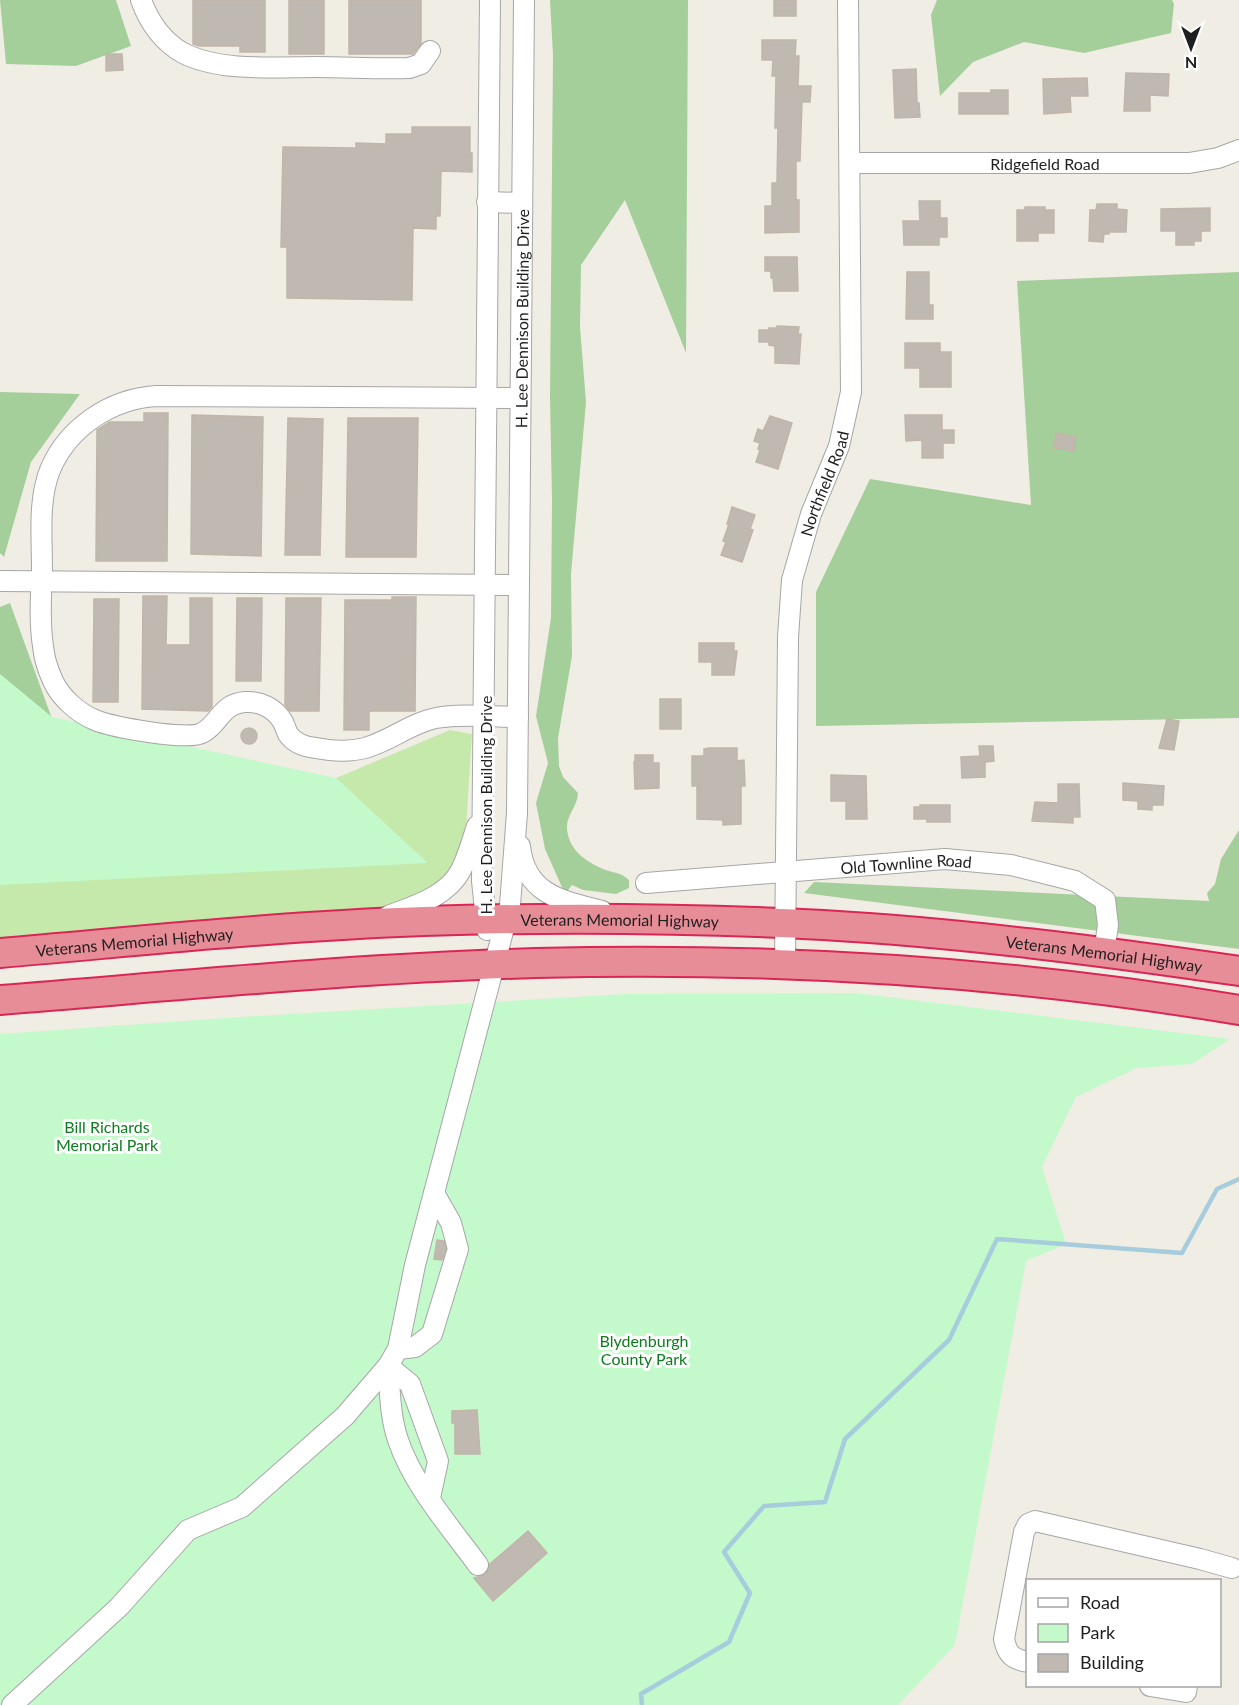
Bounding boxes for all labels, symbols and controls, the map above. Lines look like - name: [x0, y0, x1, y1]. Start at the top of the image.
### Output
- north arrow: [1161, 18, 1221, 78]
- text: N: [1185, 54, 1197, 73]
- street label: Ridgefield Road: [990, 154, 1100, 173]
- street label: H. Lee Dennison Building Drive: [511, 209, 532, 428]
- street label: Northfield Road: [796, 429, 852, 538]
- street label: H. Lee Dennison Building Drive: [476, 696, 495, 914]
- street label: Old Townline Road: [840, 849, 973, 877]
- street label: Veterans Memorial Highway: [520, 909, 720, 930]
- street label: Veterans Memorial Highway: [35, 923, 235, 959]
- street label: Veterans Memorial Highway: [1005, 931, 1205, 975]
- park label: Bill Richards Memorial Park: [56, 1117, 159, 1154]
- park label: Blydenburgh County Park: [599, 1331, 689, 1368]
- legend: [1026, 1579, 1221, 1687]
- text: Road: [1080, 1591, 1120, 1613]
- text: Park: [1080, 1621, 1116, 1643]
- text: Building: [1080, 1651, 1144, 1673]

